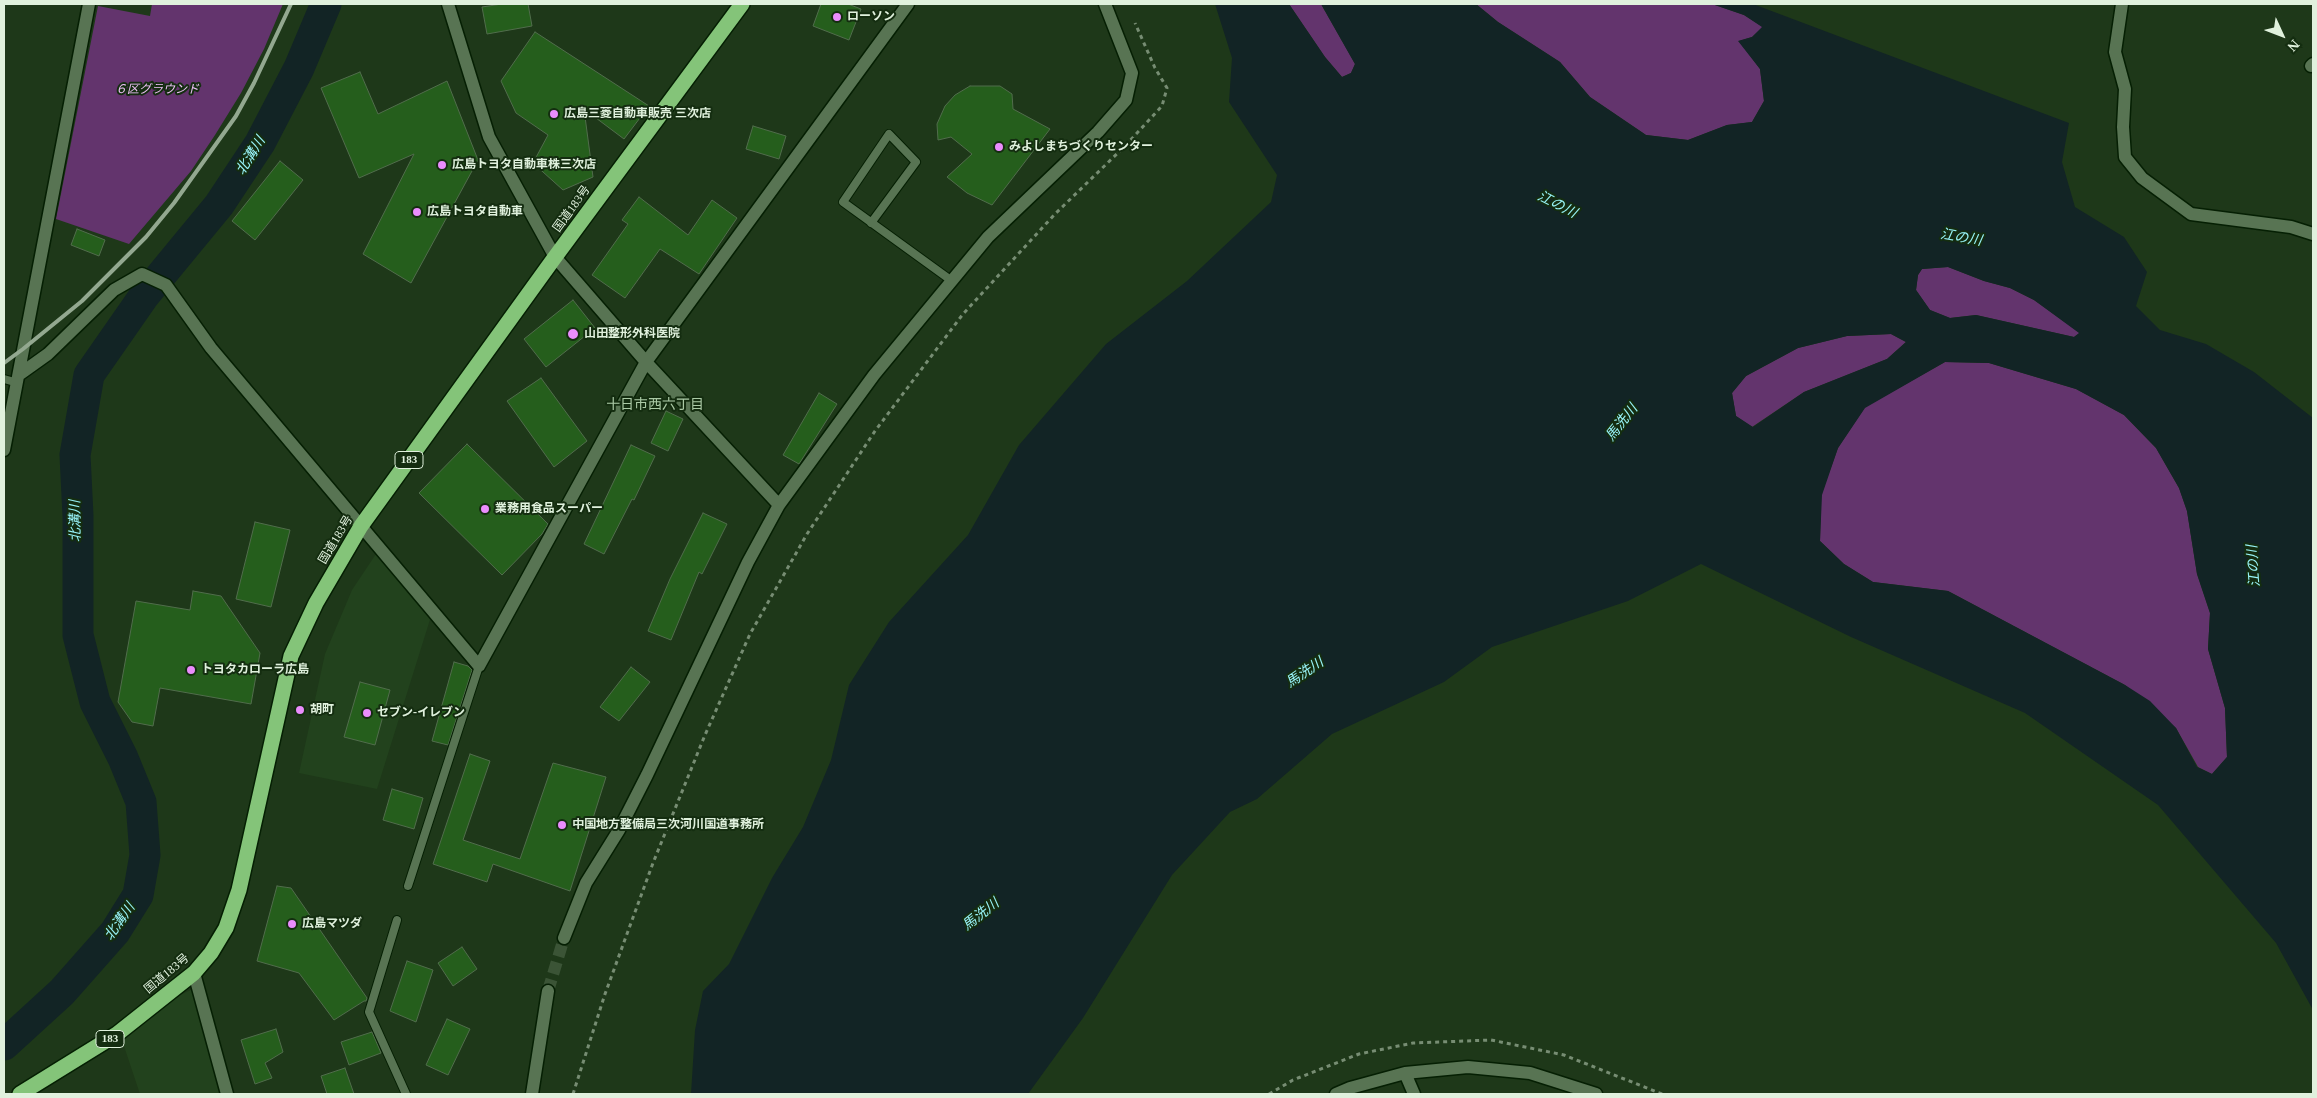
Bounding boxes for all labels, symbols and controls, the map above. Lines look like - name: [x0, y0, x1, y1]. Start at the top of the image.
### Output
- place label: ローソン: [847, 10, 895, 24]
- north arrow: [2257, 10, 2307, 60]
- marker: ローソン: [831, 11, 843, 23]
- text: N: [2284, 37, 2302, 54]
- park label: ６区グラウンド: [115, 83, 199, 97]
- place label: 広島三菱自動車販売 三次店: [564, 107, 711, 121]
- marker: 広島三菱自動車販売 三次店: [548, 108, 560, 120]
- water label: 北溝川: [233, 134, 269, 178]
- place label: みよしまちづくりセンター: [1009, 140, 1153, 154]
- marker: みよしまちづくりセンター: [993, 141, 1005, 153]
- place label: 広島トヨタ自動車株三次店: [452, 158, 596, 172]
- marker: 広島トヨタ自動車株三次店: [436, 159, 448, 171]
- street label: 国道183号: [550, 183, 594, 235]
- water label: 江の川: [1534, 188, 1580, 222]
- place label: 広島トヨタ自動車: [427, 205, 523, 219]
- marker: 広島トヨタ自動車: [411, 206, 423, 218]
- water label: 江の川: [1939, 226, 1983, 250]
- marker: 山田整形外科医院: [566, 327, 580, 341]
- place label: 山田整形外科医院: [584, 327, 680, 341]
- district label: 十日市西六丁目: [606, 397, 704, 413]
- water label: 馬洗川: [1602, 401, 1642, 445]
- road number: 183: [395, 452, 423, 468]
- water label: 北溝川: [67, 500, 85, 542]
- place label: 業務用食品スーパー: [495, 502, 603, 516]
- marker: 業務用食品スーパー: [479, 503, 491, 515]
- street label: 国道183号: [316, 513, 356, 567]
- water label: 江の川: [2244, 544, 2264, 588]
- water label: 馬洗川: [1283, 654, 1327, 692]
- place label: トヨタカローラ広島: [201, 663, 309, 677]
- marker: トヨタカローラ広島: [185, 664, 197, 676]
- place label: 胡町: [310, 703, 334, 717]
- marker: 胡町: [294, 704, 306, 716]
- place label: セブン-イレブン: [377, 706, 465, 720]
- marker: セブン-イレブン: [361, 707, 373, 719]
- place label: 中国地方整備局三次河川国道事務所: [572, 818, 764, 832]
- marker: 中国地方整備局三次河川国道事務所: [556, 819, 568, 831]
- water label: 馬洗川: [959, 895, 1003, 935]
- water label: 北溝川: [101, 900, 139, 944]
- place label: 広島マツダ: [302, 917, 362, 931]
- marker: 広島マツダ: [286, 918, 298, 930]
- street label: 国道183号: [142, 951, 192, 997]
- road number: 183: [96, 1030, 124, 1048]

